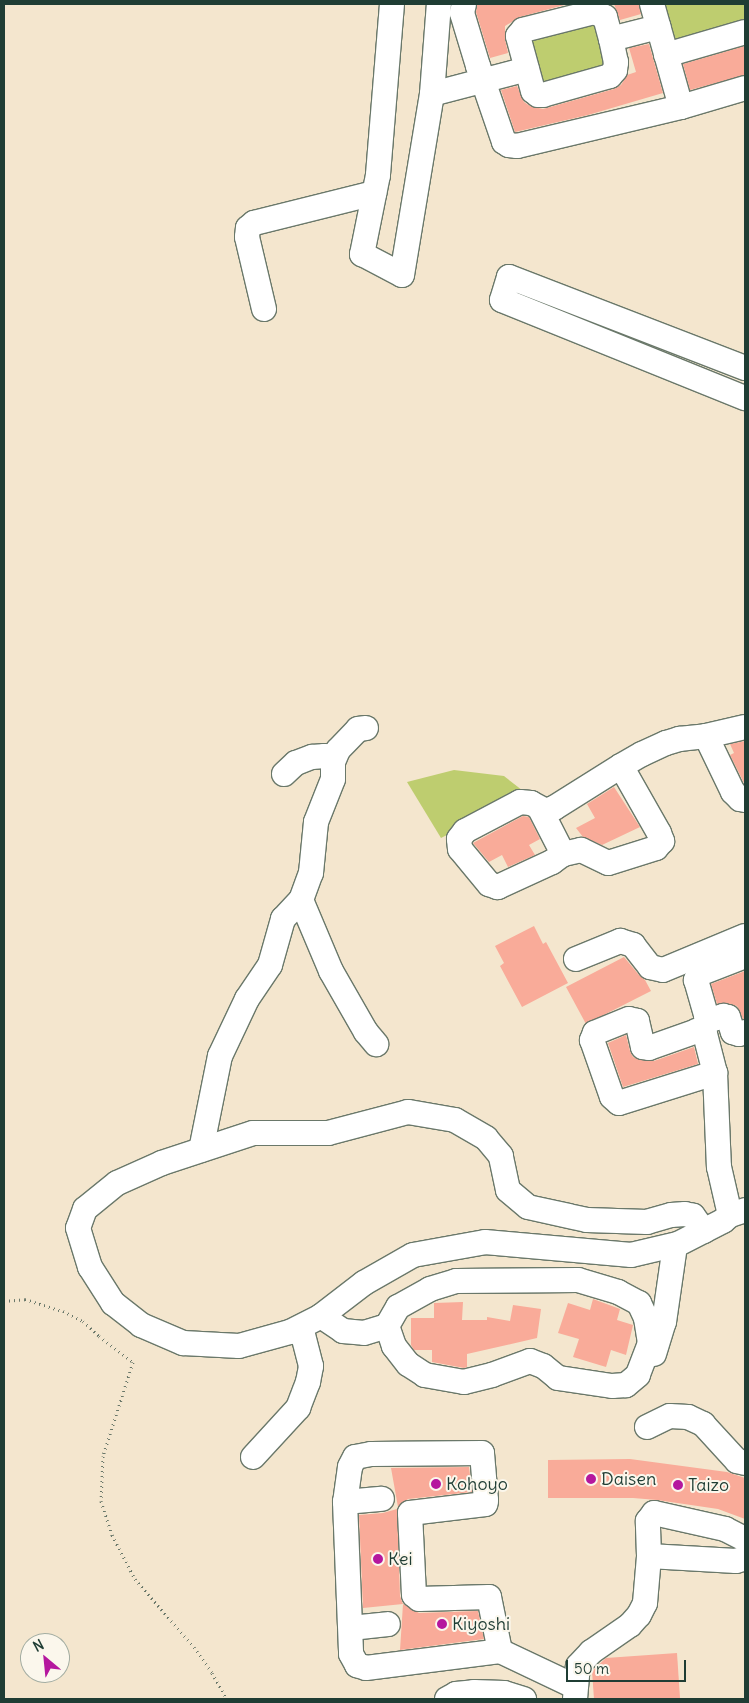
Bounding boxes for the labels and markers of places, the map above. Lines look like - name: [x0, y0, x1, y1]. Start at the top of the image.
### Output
- place label: Daisen: [601, 1468, 656, 1490]
- place label: Kohoyo: [446, 1473, 508, 1495]
- marker: Daisen: [585, 1473, 597, 1485]
- place label: Taizo: [688, 1474, 729, 1496]
- marker: Kohoyo: [430, 1478, 442, 1490]
- marker: Taizo: [672, 1479, 684, 1491]
- place label: Kei: [388, 1548, 412, 1570]
- marker: Kei: [372, 1553, 384, 1565]
- place label: Kiyoshi: [452, 1613, 510, 1635]
- marker: Kiyoshi: [436, 1618, 448, 1630]

